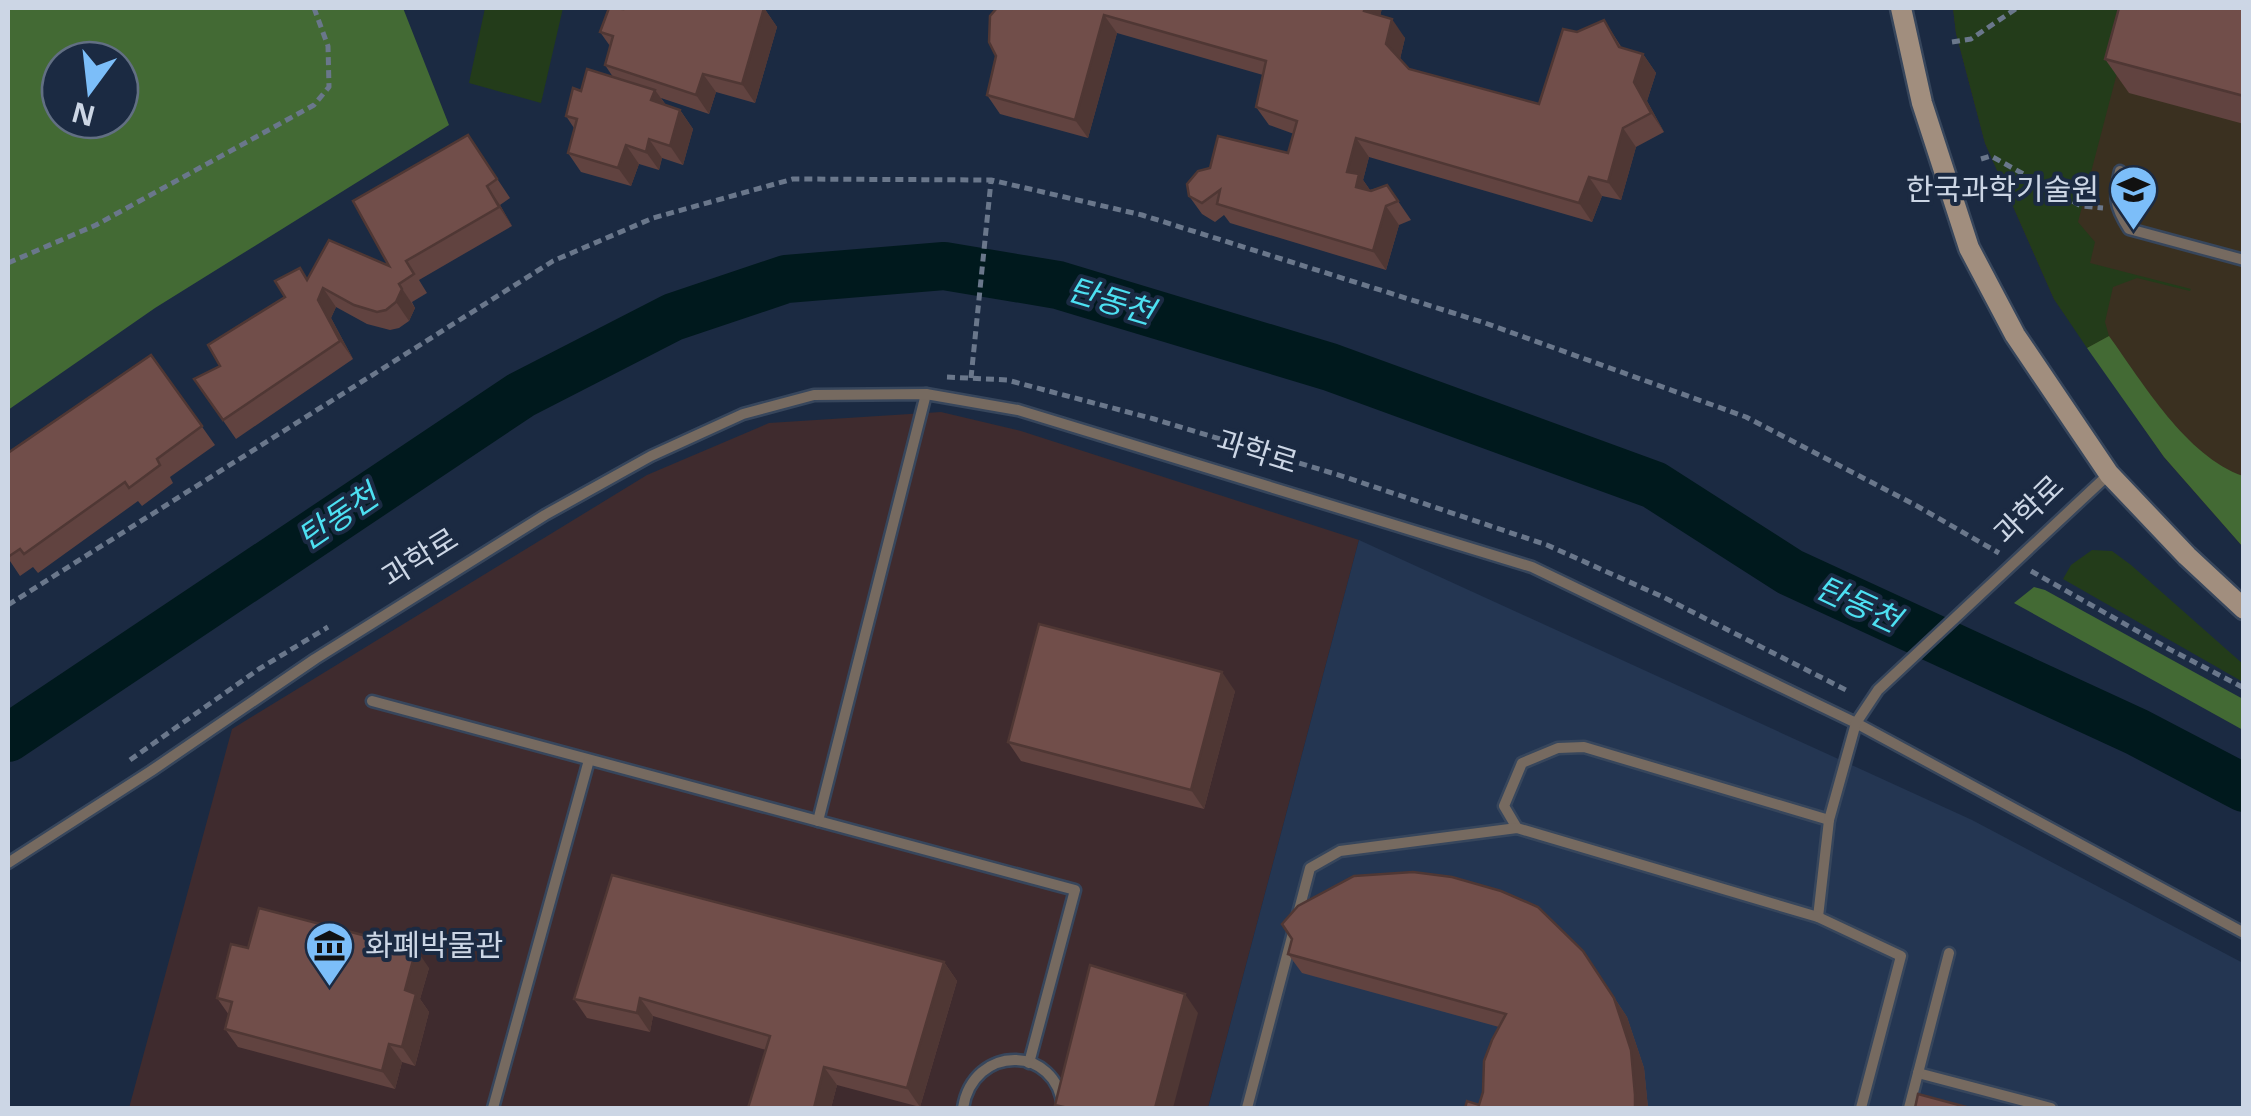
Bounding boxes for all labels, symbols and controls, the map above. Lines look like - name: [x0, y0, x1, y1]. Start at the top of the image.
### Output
- north arrow: [40, 40, 140, 140]
- text: N: [67, 94, 99, 136]
- school or university icon: 한국과학기술원: [2108, 164, 2160, 232]
- place label: 한국과학기술원: [1906, 168, 2099, 209]
- water label: 탄동천: [1063, 266, 1163, 334]
- street label: 과학로: [1212, 419, 1303, 482]
- street label: 과학로: [1984, 465, 2072, 552]
- water label: 탄동천: [289, 471, 389, 558]
- street label: 과학로: [373, 517, 465, 596]
- water label: 탄동천: [1810, 564, 1911, 642]
- museum icon: 화폐박물관: [304, 920, 356, 988]
- place label: 화폐박물관: [365, 924, 503, 965]

